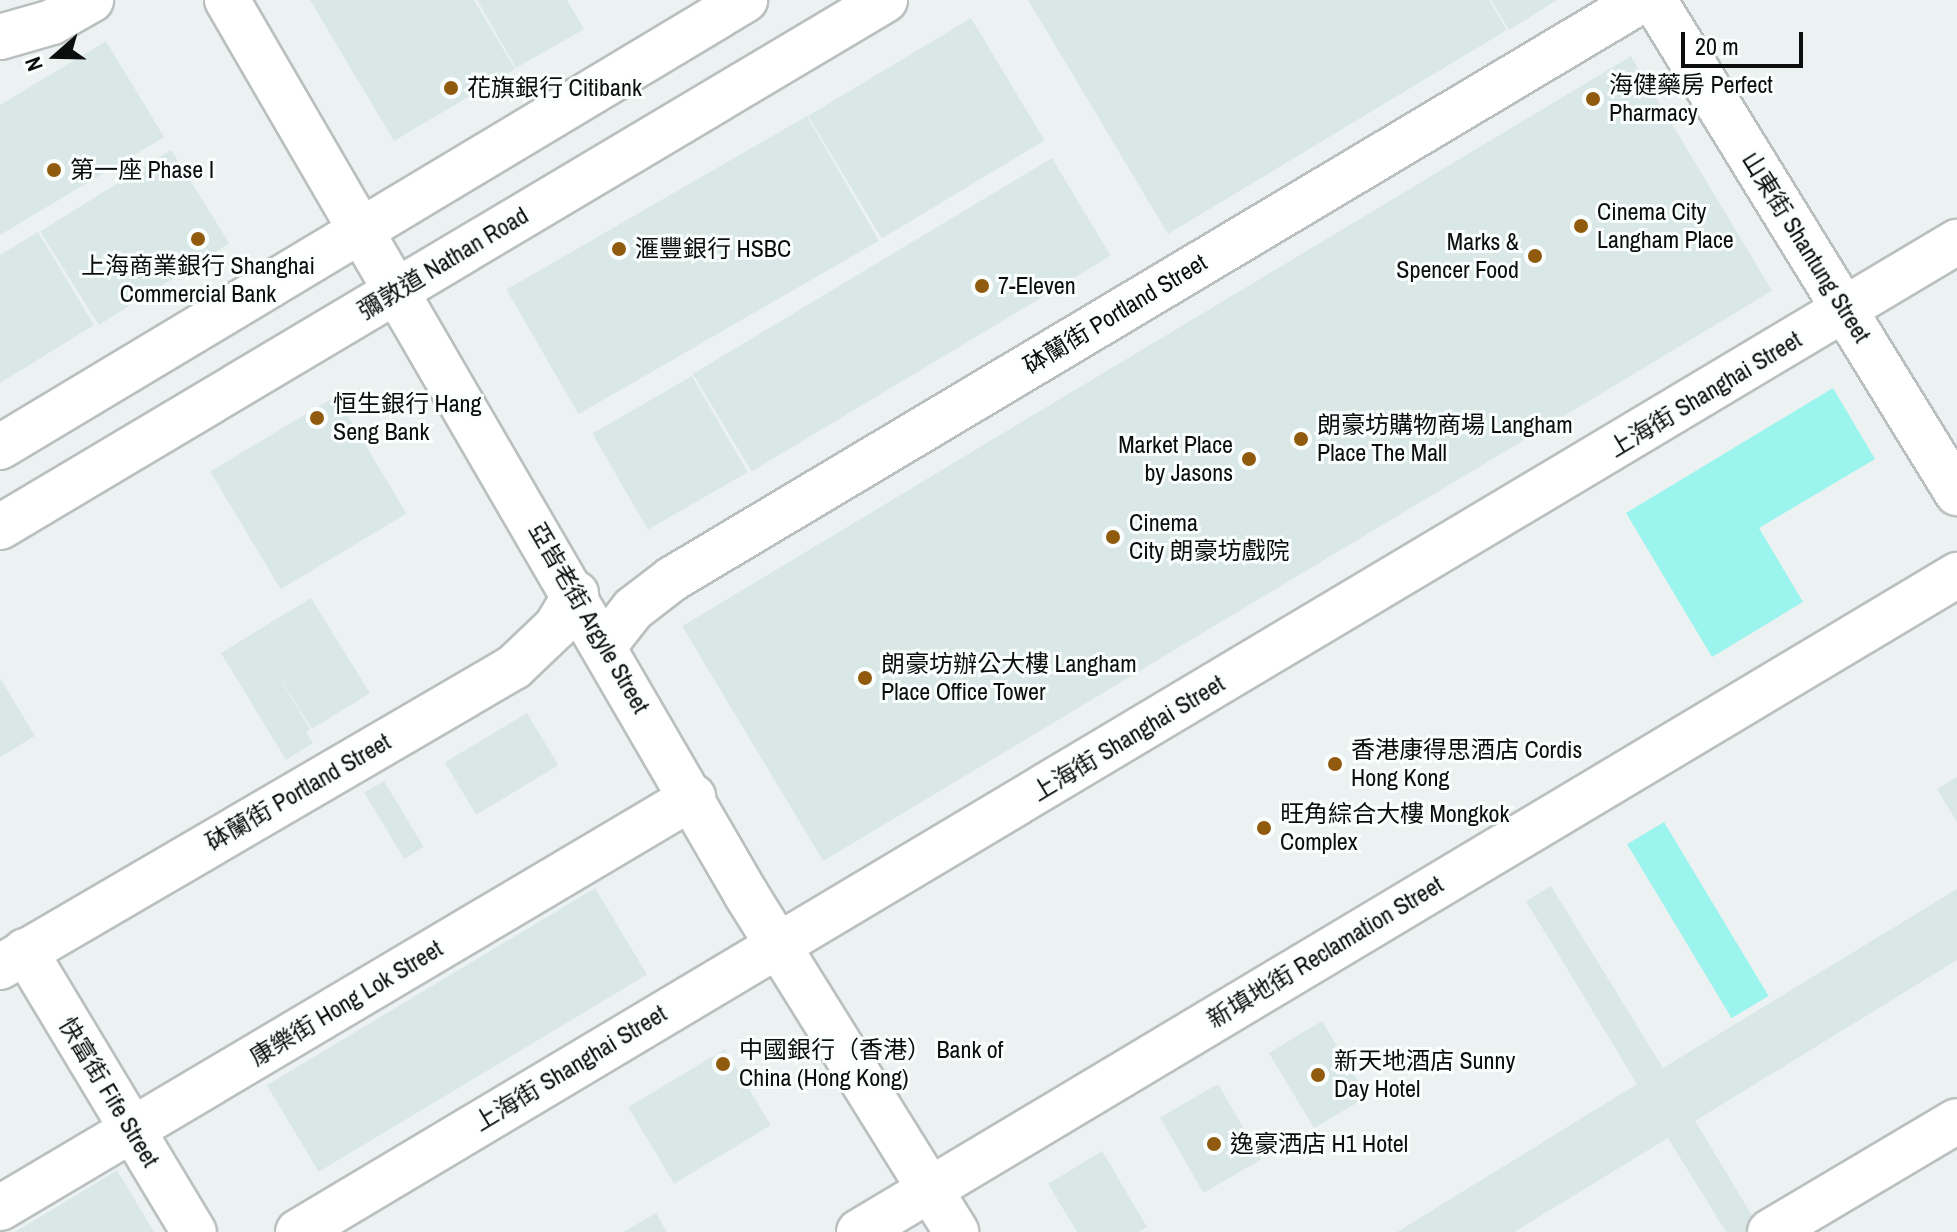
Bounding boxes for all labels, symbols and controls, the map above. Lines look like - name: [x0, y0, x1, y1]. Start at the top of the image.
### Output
- north arrow: [16, 16, 96, 96]
- scale bar: [1685, 16, 1807, 66]
- text: 20 m: [1695, 30, 1739, 62]
- text: N: [17, 53, 50, 75]
- place label: 海健藥房 Perfect Pharmacy: [1609, 71, 1773, 127]
- place label: 花旗銀行 Citibank: [467, 74, 642, 102]
- marker: 花旗銀行 Citibank: [442, 79, 460, 97]
- marker: 海健藥房 Perfect Pharmacy: [1584, 90, 1602, 108]
- street label: 山東街 Shantung Street: [1736, 146, 1876, 348]
- place label: 第一座 Phase I: [70, 156, 214, 184]
- marker: 第一座 Phase I: [45, 161, 63, 179]
- place label: Cinema City Langham Place: [1597, 198, 1734, 254]
- street label: 彌敦道 Nathan Road: [353, 201, 533, 325]
- marker: Cinema City Langham Place: [1572, 217, 1590, 235]
- place label: Marks & Spencer Food: [1396, 228, 1519, 284]
- marker: 上海商業銀行 Shanghai Commercial Bank: [189, 230, 207, 248]
- place label: 滙豐銀行 HSBC: [635, 235, 791, 263]
- marker: 滙豐銀行 HSBC: [610, 240, 628, 258]
- marker: Marks & Spencer Food: [1526, 247, 1544, 265]
- street label: 砵蘭街 Portland Street: [1018, 248, 1212, 380]
- place label: 上海商業銀行 Shanghai Commercial Bank: [81, 252, 315, 308]
- place label: 7-Eleven: [998, 272, 1076, 300]
- marker: 7-Eleven: [973, 277, 991, 295]
- street label: 上海街 Shanghai Street: [1603, 325, 1807, 463]
- place label: 恒生銀行 Hang Seng Bank: [333, 390, 482, 446]
- marker: 恒生銀行 Hang Seng Bank: [308, 409, 326, 427]
- place label: 朗豪坊購物商場 Langham Place The Mall: [1317, 411, 1573, 467]
- marker: 朗豪坊購物商場 Langham Place The Mall: [1292, 430, 1310, 448]
- place label: Market Place by Jasons: [1118, 431, 1233, 487]
- marker: Market Place by Jasons: [1240, 450, 1258, 468]
- place label: Cinema City 朗豪坊戲院: [1129, 509, 1289, 565]
- street label: 亞皆老街 Argyle Street: [523, 518, 655, 718]
- marker: Cinema City 朗豪坊戲院: [1104, 528, 1122, 546]
- place label: 朗豪坊辦公大樓 Langham Place Office Tower: [881, 650, 1137, 706]
- marker: 朗豪坊辦公大樓 Langham Place Office Tower: [856, 669, 874, 687]
- street label: 上海街 Shanghai Street: [1026, 669, 1230, 807]
- street label: 砵蘭街 Portland Street: [200, 727, 396, 857]
- place label: 香港康得思酒店 Cordis Hong Kong: [1351, 736, 1582, 792]
- marker: 香港康得思酒店 Cordis Hong Kong: [1326, 755, 1344, 773]
- place label: 旺角綜合大樓 Mongkok Complex: [1280, 800, 1509, 856]
- marker: 旺角綜合大樓 Mongkok Complex: [1255, 819, 1273, 837]
- street label: 新填地街 Reclamation Street: [1202, 870, 1448, 1034]
- street label: 康樂街 Hong Lok Street: [244, 934, 448, 1072]
- street label: 上海街 Shanghai Street: [468, 999, 672, 1137]
- street label: 快富街 Fife Street: [53, 1012, 165, 1172]
- place label: 中國銀行（香港） Bank of China (Hong Kong): [739, 1036, 1003, 1092]
- place label: 新天地酒店 Sunny Day Hotel: [1334, 1047, 1515, 1103]
- marker: 中國銀行（香港） Bank of China (Hong Kong): [714, 1055, 732, 1073]
- marker: 新天地酒店 Sunny Day Hotel: [1309, 1066, 1327, 1084]
- place label: 逸豪洒店 H1 Hotel: [1230, 1130, 1408, 1158]
- marker: 逸豪洒店 H1 Hotel: [1205, 1135, 1223, 1153]

